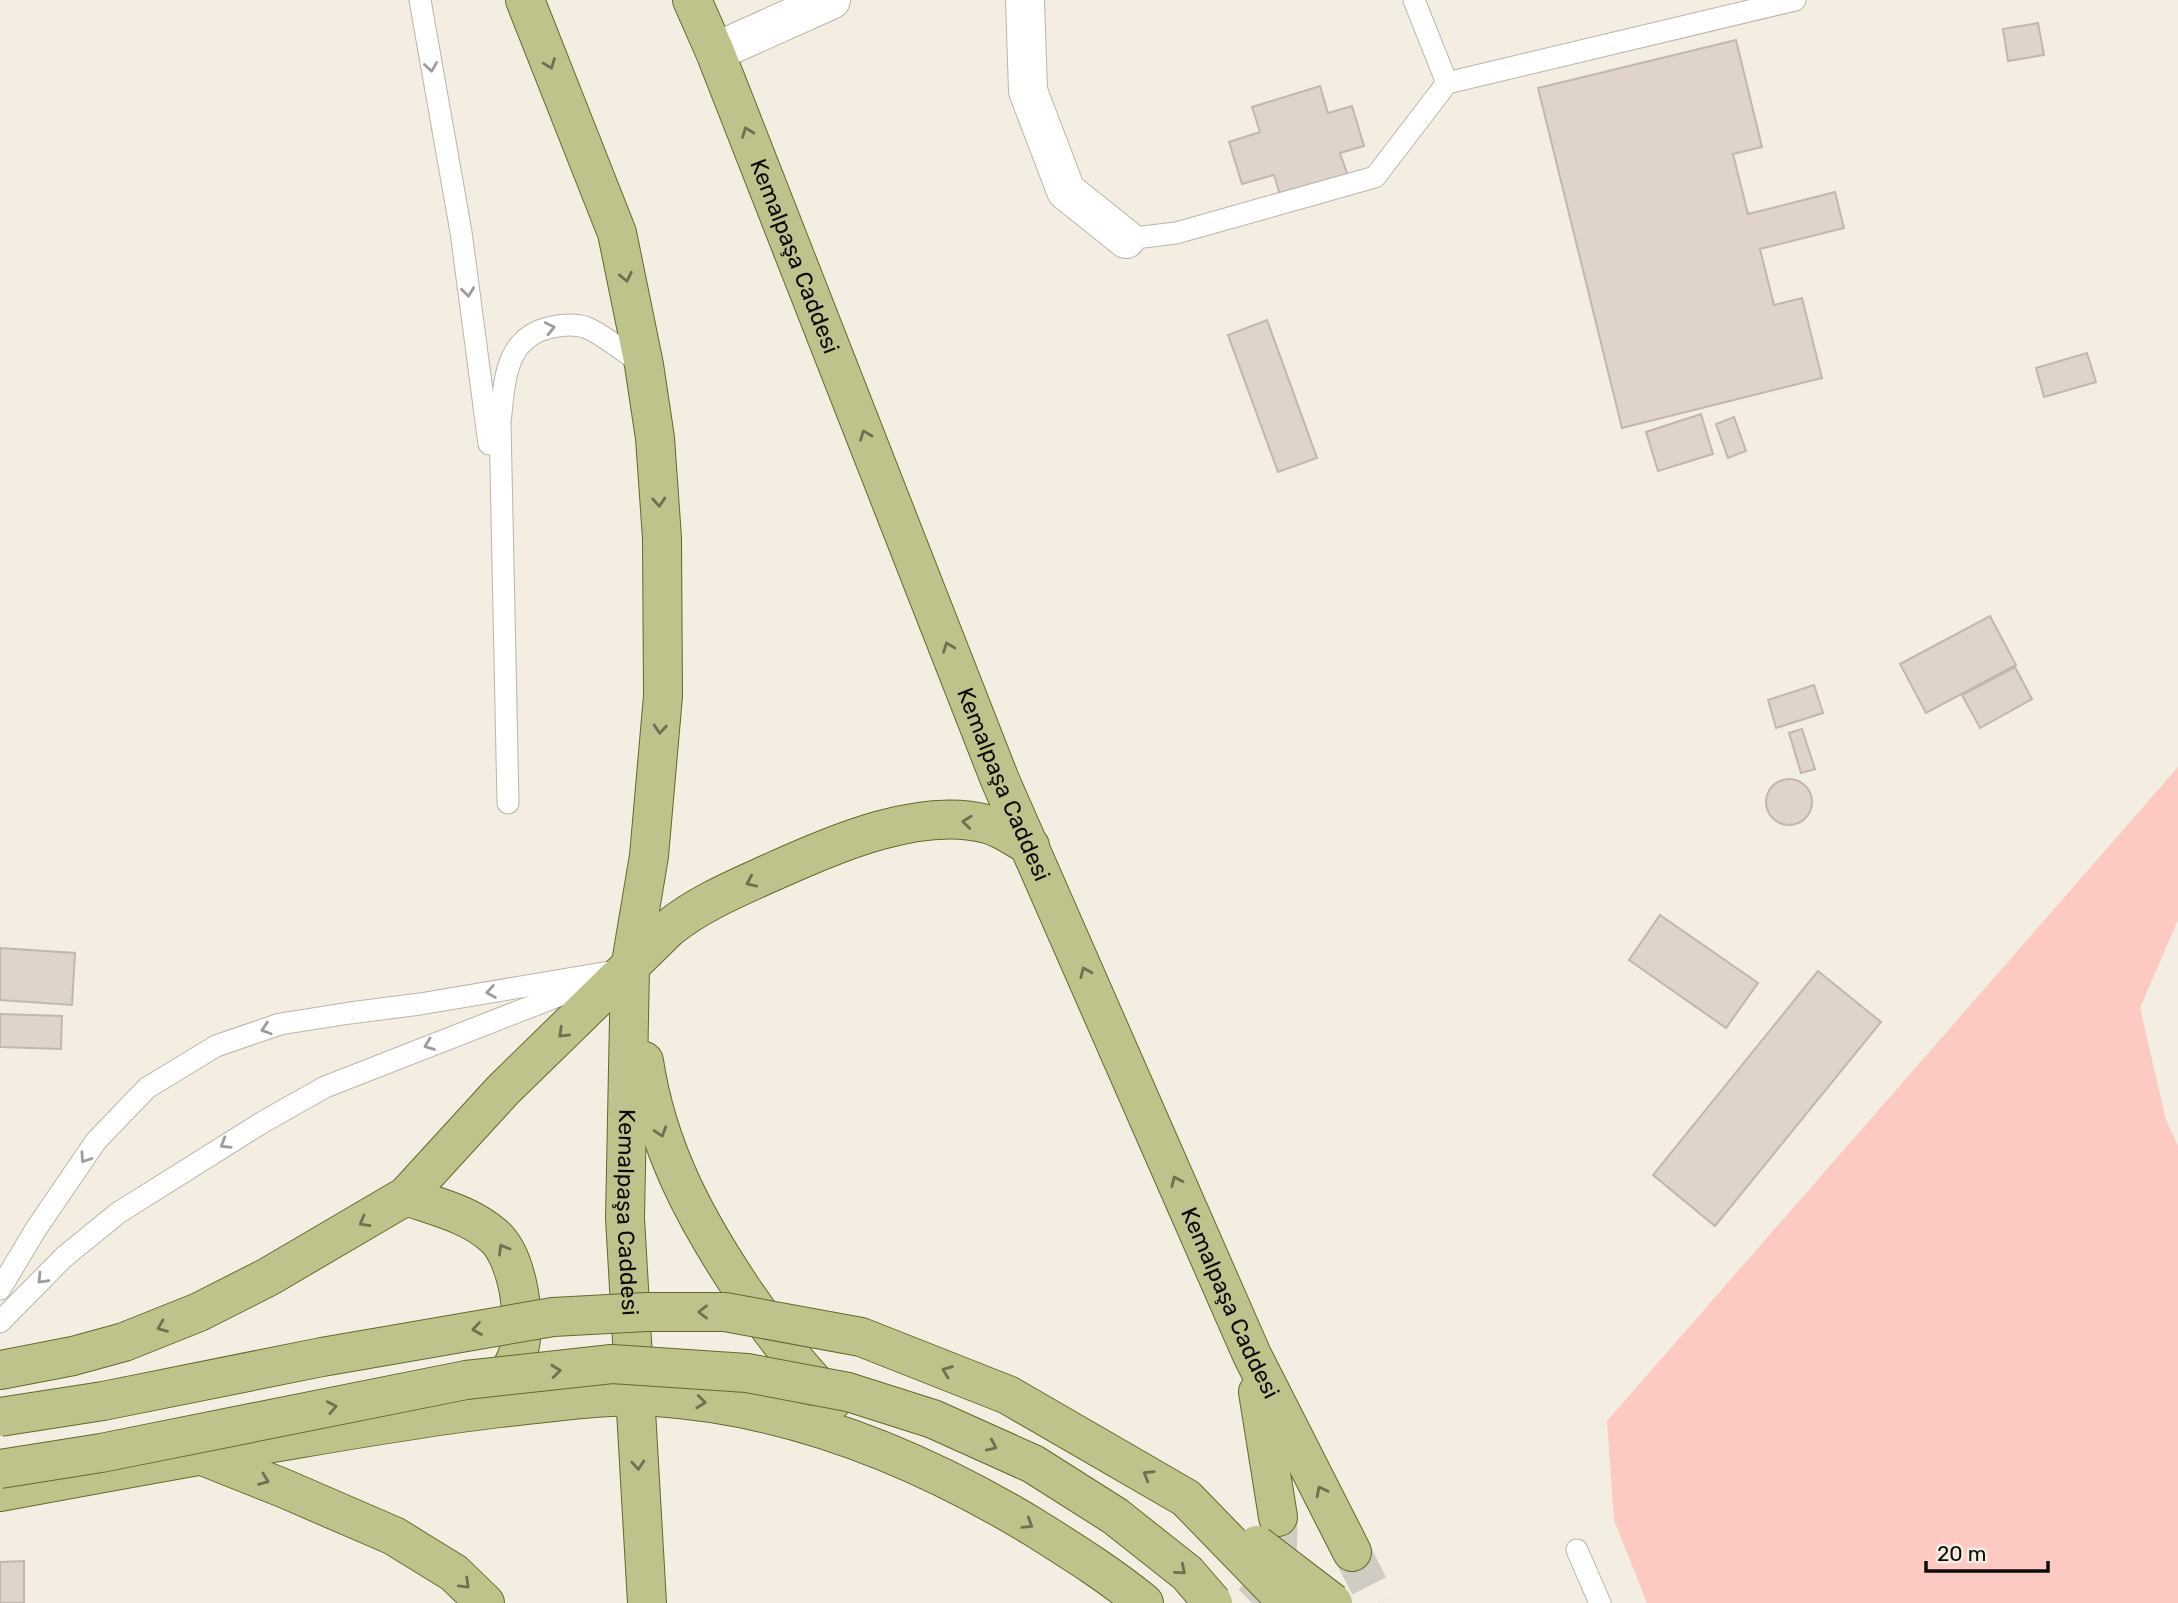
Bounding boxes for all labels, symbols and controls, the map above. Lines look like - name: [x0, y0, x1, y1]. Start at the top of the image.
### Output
- one-way arrow: [542, 57, 556, 69]
- one-way arrow: [423, 61, 438, 73]
- one-way arrow: [741, 126, 755, 138]
- street label: Kemalpaşa Caddesi: [744, 155, 846, 357]
- one-way arrow: [618, 271, 633, 283]
- one-way arrow: [461, 286, 476, 298]
- one-way arrow: [544, 322, 556, 336]
- one-way arrow: [860, 430, 874, 442]
- one-way arrow: [652, 497, 667, 508]
- one-way arrow: [943, 641, 957, 653]
- street label: Kemalpaşa Caddesi: [951, 684, 1056, 885]
- one-way arrow: [653, 724, 668, 735]
- one-way arrow: [962, 815, 973, 830]
- one-way arrow: [746, 874, 758, 888]
- one-way arrow: [1079, 967, 1093, 979]
- one-way arrow: [485, 984, 497, 999]
- one-way arrow: [261, 1021, 273, 1035]
- one-way arrow: [559, 1024, 572, 1037]
- one-way arrow: [424, 1037, 436, 1051]
- street label: Kemalpaşa Caddesi: [611, 1109, 645, 1317]
- one-way arrow: [653, 1125, 667, 1137]
- one-way arrow: [220, 1136, 233, 1149]
- one-way arrow: [81, 1150, 93, 1163]
- one-way arrow: [1170, 1175, 1184, 1188]
- street label: Kemalpaşa Caddesi: [1175, 1203, 1286, 1403]
- one-way arrow: [358, 1213, 371, 1226]
- one-way arrow: [498, 1244, 511, 1257]
- one-way arrow: [38, 1270, 51, 1283]
- one-way arrow: [698, 1304, 708, 1320]
- one-way arrow: [157, 1318, 169, 1332]
- one-way arrow: [471, 1321, 483, 1336]
- one-way arrow: [550, 1363, 562, 1378]
- one-way arrow: [941, 1365, 953, 1379]
- one-way arrow: [696, 1394, 707, 1409]
- one-way arrow: [326, 1401, 338, 1416]
- one-way arrow: [985, 1438, 997, 1452]
- one-way arrow: [630, 1460, 645, 1471]
- one-way arrow: [1143, 1470, 1156, 1483]
- one-way arrow: [257, 1472, 269, 1486]
- one-way arrow: [1316, 1486, 1330, 1499]
- one-way arrow: [1021, 1516, 1034, 1529]
- scale bar: [1926, 1530, 2048, 1574]
- text: 20 m: [1937, 1541, 1986, 1566]
- one-way arrow: [1173, 1562, 1186, 1574]
- one-way arrow: [457, 1575, 470, 1588]

